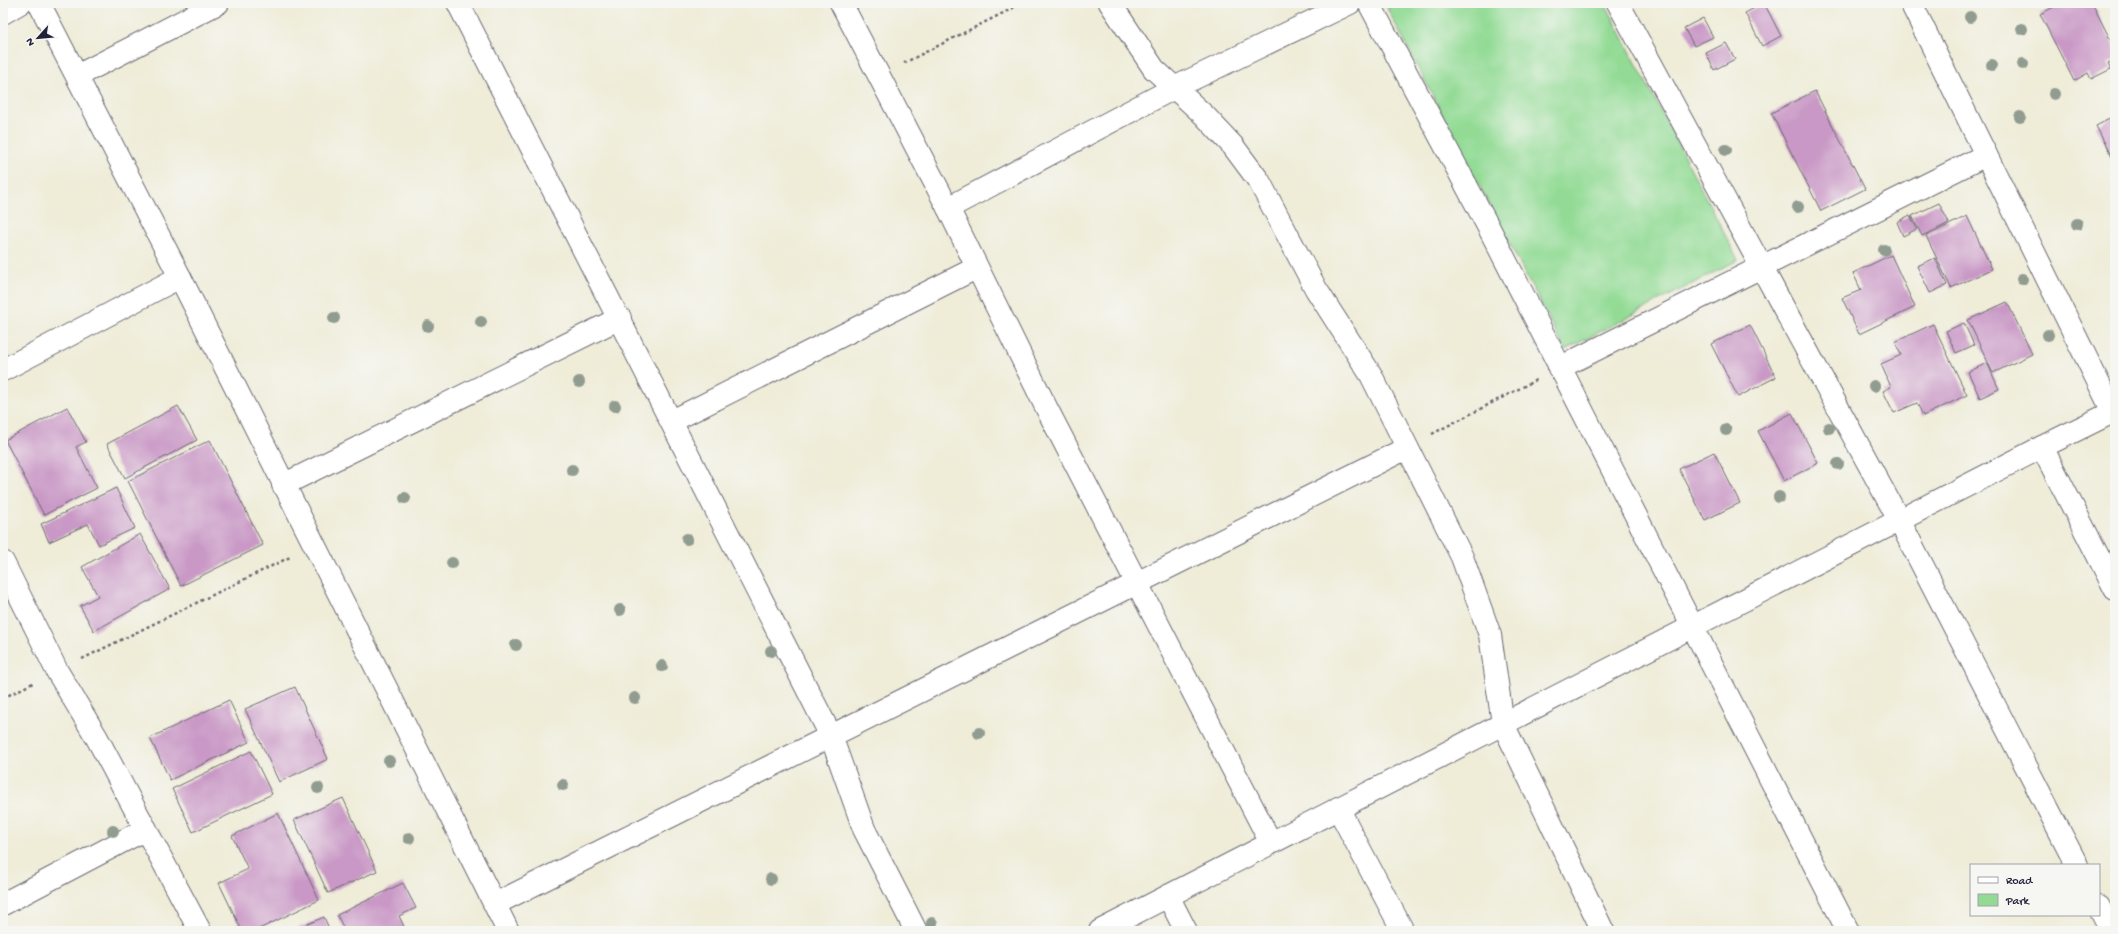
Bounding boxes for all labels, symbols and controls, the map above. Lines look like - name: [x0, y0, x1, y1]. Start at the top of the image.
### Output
- north arrow: [18, 18, 58, 58]
- text: N: [24, 36, 38, 48]
- legend: [1970, 864, 2100, 916]
- text: Road: [2006, 875, 2033, 889]
- text: Park: [2005, 895, 2031, 909]

